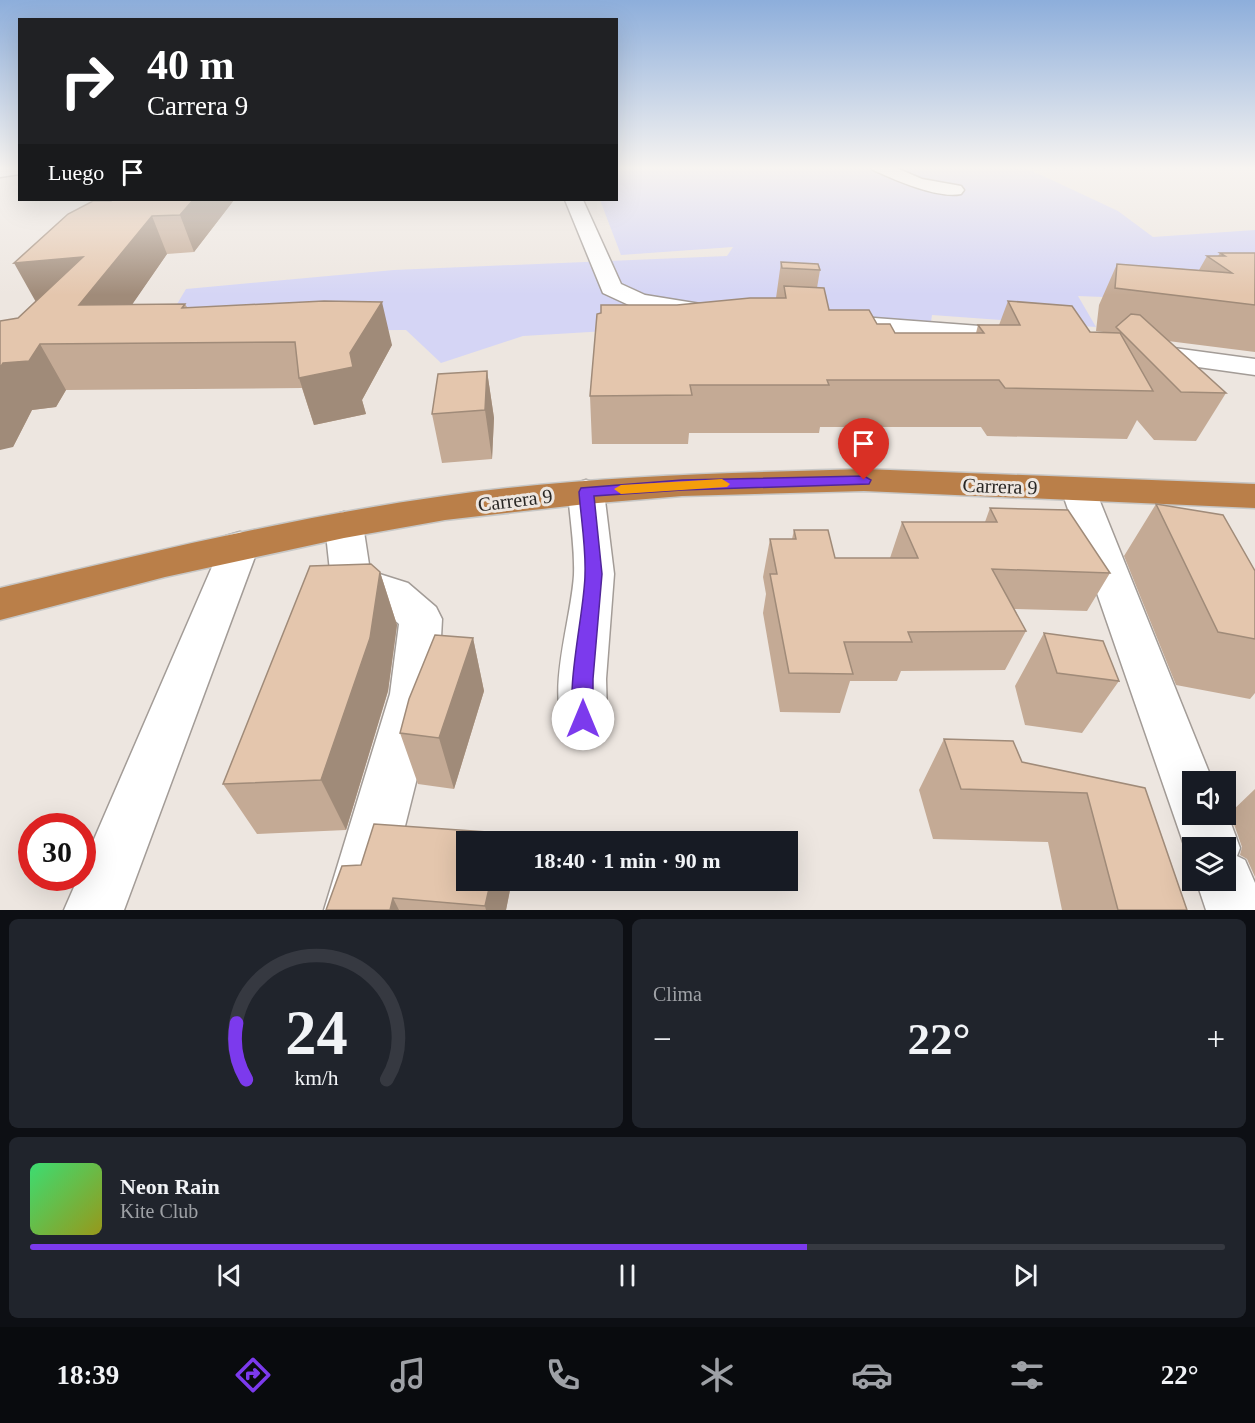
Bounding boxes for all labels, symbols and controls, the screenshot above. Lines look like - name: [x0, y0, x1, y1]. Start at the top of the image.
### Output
- icon: right: [48, 42, 126, 120]
- text: 40 m: [147, 42, 235, 88]
- text: Carrera 9: [147, 91, 248, 121]
- icon: arrive: [116, 156, 149, 189]
- text: Luego: [48, 160, 104, 185]
- pin: [838, 418, 889, 480]
- icon: arrive: [847, 427, 880, 460]
- street label: Carrera 9: [962, 474, 1038, 498]
- street label: Carrera 9: [476, 485, 554, 515]
- position arrow: [551, 687, 615, 751]
- map controls: [1182, 771, 1236, 891]
- button: sound: [1182, 771, 1236, 825]
- speed limit sign: 30: [18, 813, 96, 891]
- button: layers: [1182, 837, 1236, 891]
- text: 18:40 · 1 min · 90 m: [534, 848, 721, 873]
- text: Clima: [653, 983, 702, 1005]
- text: 24: [285, 998, 347, 1067]
- text: 22°: [908, 1014, 971, 1064]
- text: −: [653, 1021, 672, 1057]
- text: +: [1206, 1021, 1225, 1057]
- text: km/h: [294, 1067, 338, 1091]
- text: Neon Rain: [120, 1174, 220, 1199]
- text: Kite Club: [120, 1200, 198, 1222]
- icon: previous: [213, 1259, 246, 1292]
- icon: pause: [611, 1259, 644, 1292]
- icon: next: [1009, 1259, 1042, 1292]
- icon: directions: [232, 1354, 274, 1396]
- icon: music: [387, 1354, 429, 1396]
- icon: phone: [542, 1354, 584, 1396]
- icon: climate: [696, 1354, 738, 1396]
- icon: car: [851, 1354, 893, 1396]
- icon: filters: [1006, 1354, 1048, 1396]
- text: 18:39: [56, 1360, 119, 1390]
- text: 22°: [1161, 1360, 1199, 1390]

